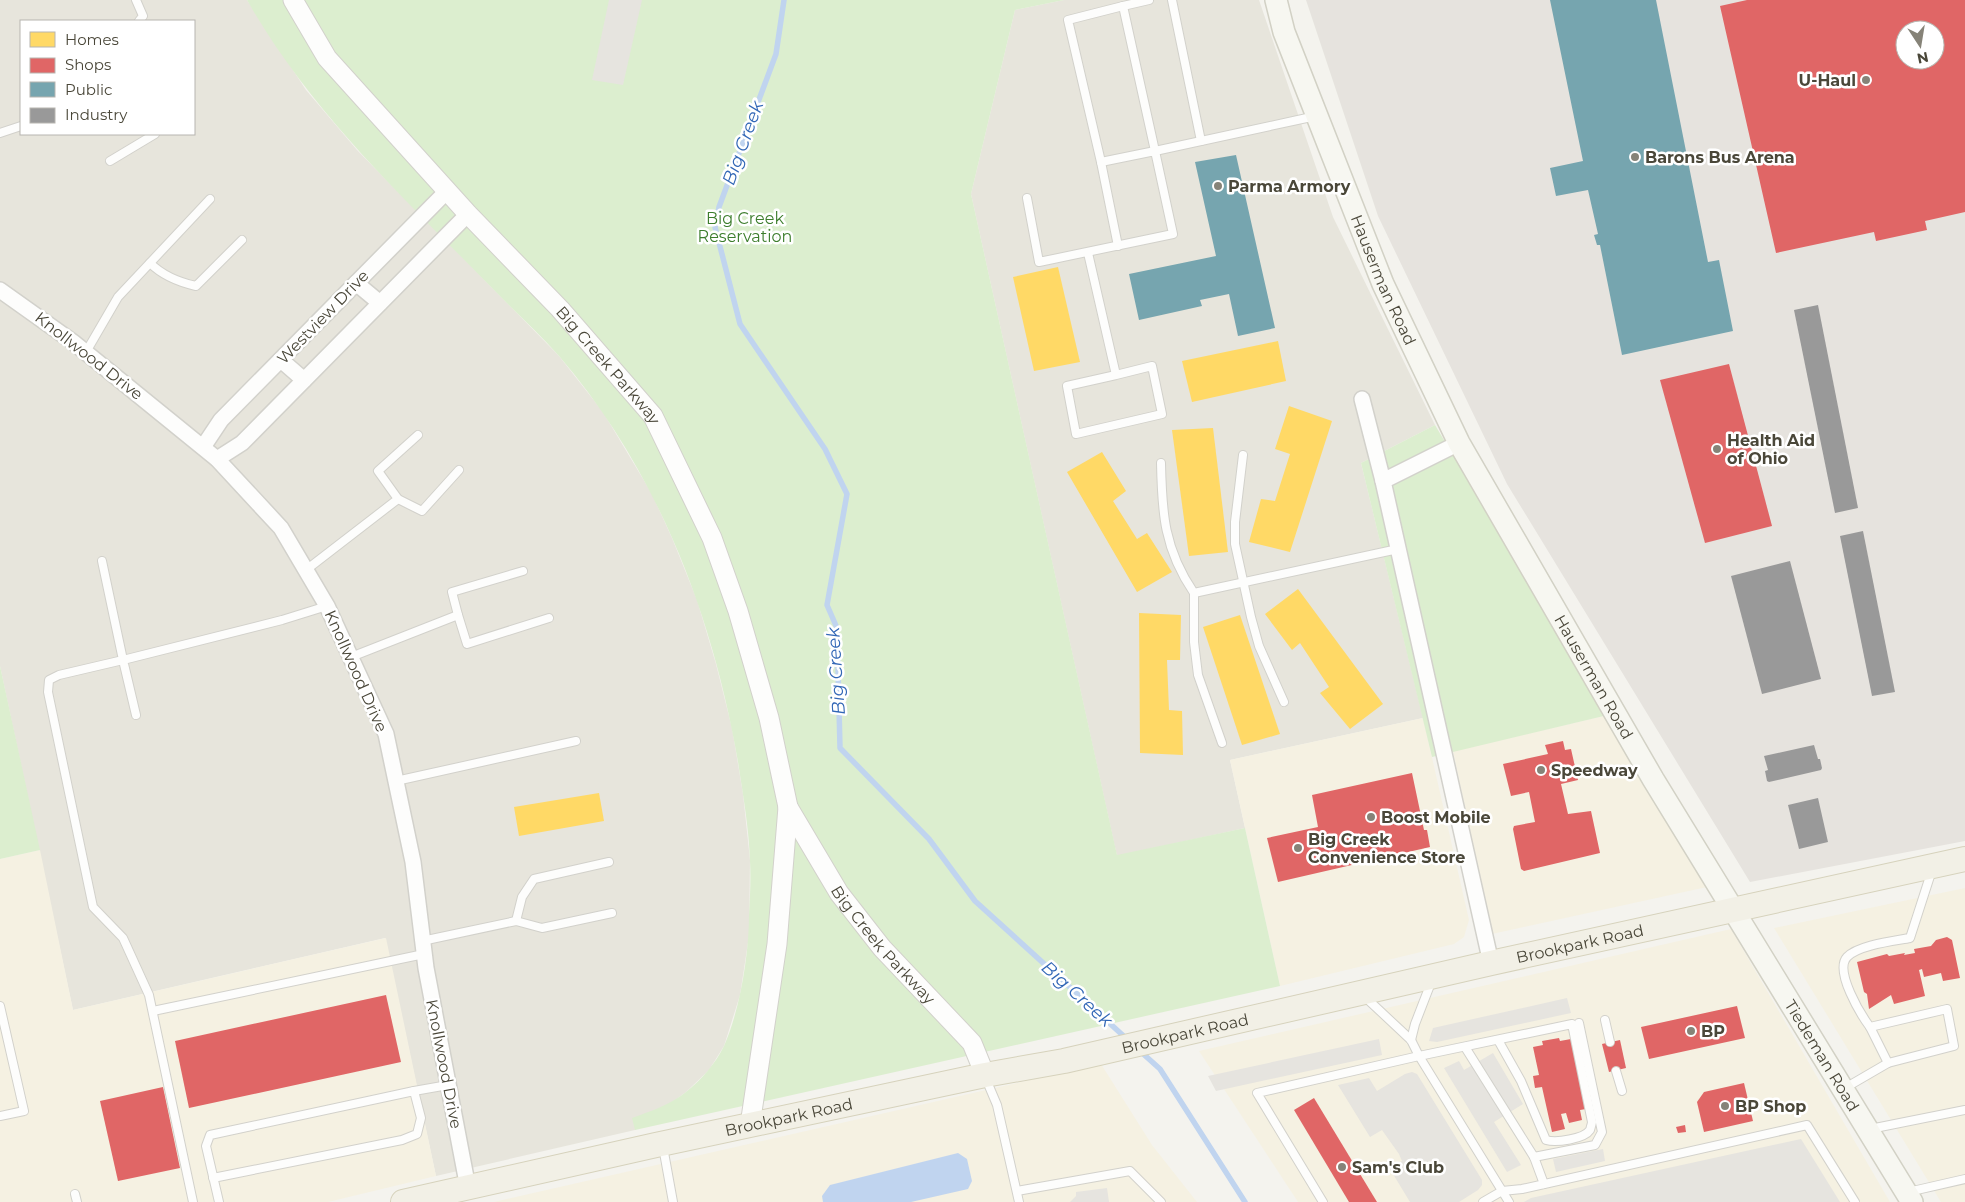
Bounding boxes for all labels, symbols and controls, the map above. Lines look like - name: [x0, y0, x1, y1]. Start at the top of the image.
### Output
- legend: [20, 20, 195, 135]
- north arrow: [1895, 20, 1945, 70]
- text: Homes: [65, 30, 119, 49]
- text: N: [1915, 48, 1930, 68]
- text: Shops: [65, 55, 111, 74]
- place label: U-Haul: [1799, 71, 1856, 90]
- marker: U-Haul: [1860, 74, 1872, 86]
- text: Public: [65, 80, 113, 99]
- water label: Big Creek: [718, 97, 769, 188]
- text: Industry: [65, 105, 128, 124]
- place label: Barons Bus Arena: [1645, 148, 1795, 167]
- marker: Barons Bus Arena: [1629, 151, 1641, 163]
- place label: Parma Armory: [1228, 177, 1351, 196]
- marker: Parma Armory: [1212, 180, 1224, 192]
- park label: Big Creek Reservation: [698, 209, 792, 246]
- street label: Hauserman Road: [1347, 212, 1420, 348]
- street label: Westview Drive: [273, 266, 373, 368]
- street label: Big Creek Parkway: [552, 302, 665, 427]
- street label: Knollwood Drive: [31, 308, 147, 404]
- place label: Health Aid of Ohio: [1727, 431, 1815, 468]
- marker: Health Aid of Ohio: [1711, 443, 1723, 455]
- street label: Knollwood Drive: [321, 607, 391, 735]
- street label: Hauserman Road: [1551, 611, 1637, 742]
- water label: Big Creek: [822, 625, 850, 716]
- place label: Speedway: [1551, 761, 1638, 780]
- marker: Speedway: [1535, 764, 1547, 776]
- place label: Boost Mobile: [1381, 808, 1491, 827]
- marker: Boost Mobile: [1365, 811, 1377, 823]
- place label: Big Creek Convenience Store: [1308, 830, 1465, 867]
- marker: Big Creek Convenience Store: [1292, 842, 1304, 854]
- street label: Big Creek Parkway: [827, 882, 939, 1008]
- street label: Brookpark Road: [1514, 920, 1645, 967]
- water label: Big Creek: [1037, 956, 1118, 1032]
- street label: Tiedeman Road: [1781, 996, 1863, 1114]
- street label: Knollwood Drive: [422, 998, 466, 1130]
- street label: Brookpark Road: [1119, 1009, 1250, 1057]
- place label: BP: [1701, 1022, 1725, 1041]
- marker: BP: [1685, 1025, 1697, 1037]
- street label: Brookpark Road: [723, 1094, 854, 1140]
- place label: BP Shop: [1735, 1097, 1806, 1116]
- marker: BP Shop: [1719, 1100, 1731, 1112]
- place label: Sam's Club: [1352, 1158, 1444, 1177]
- marker: Sam's Club: [1336, 1161, 1348, 1173]

